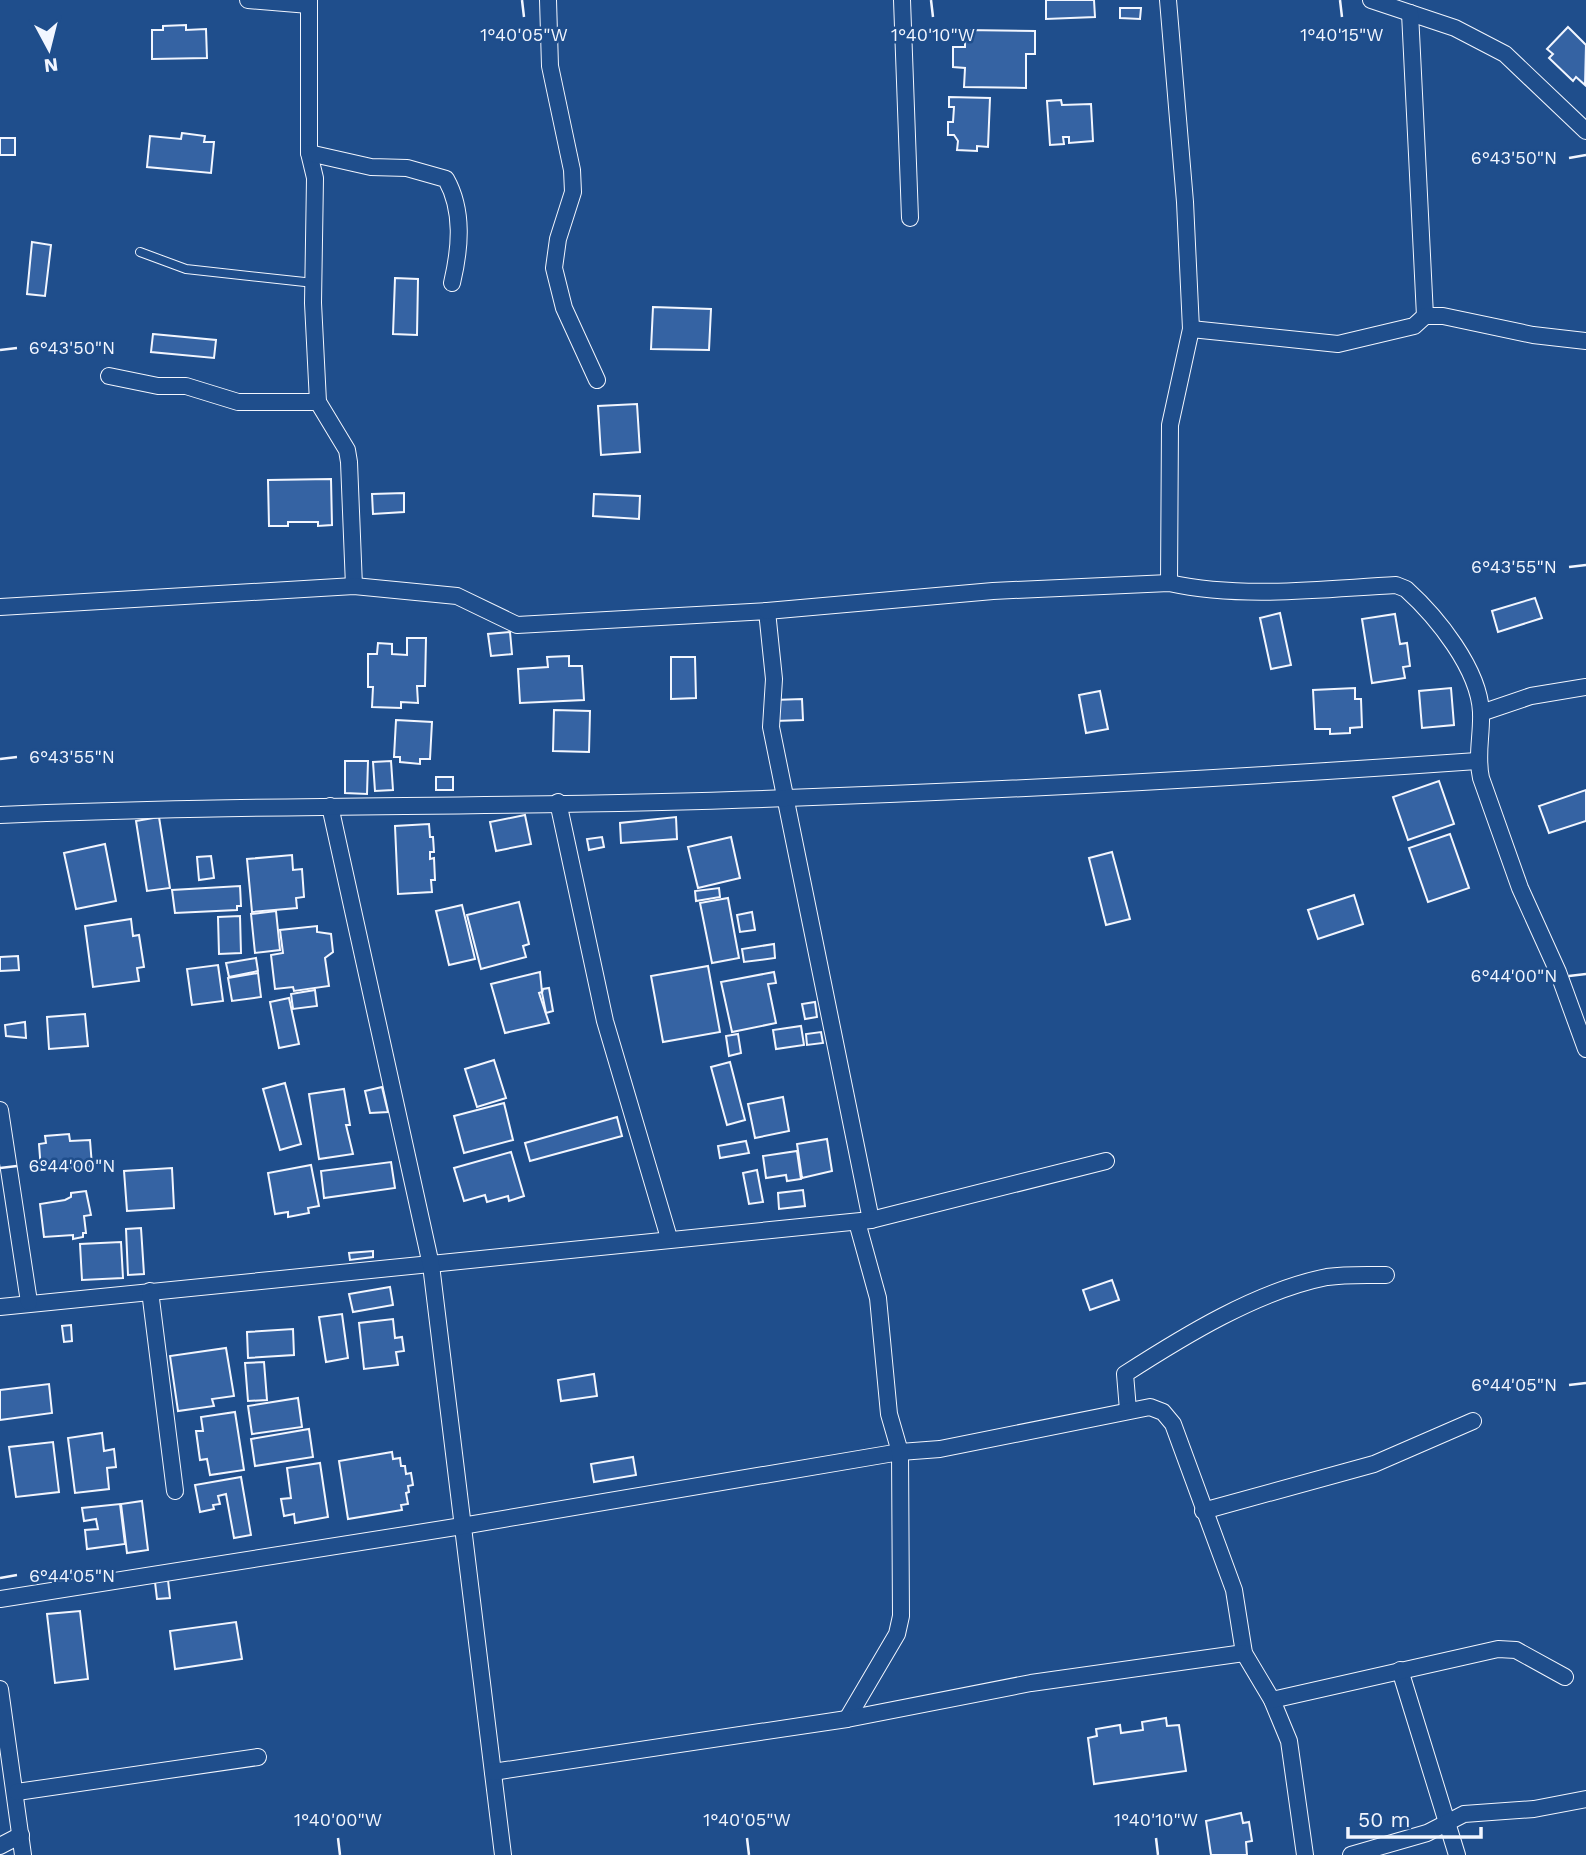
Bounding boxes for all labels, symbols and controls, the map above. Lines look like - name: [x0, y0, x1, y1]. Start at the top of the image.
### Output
- north arrow: [14, 14, 84, 84]
- text: 1°40'05"W: [480, 24, 568, 45]
- text: 1°40'10"W: [891, 24, 975, 45]
- text: 1°40'15"W: [1300, 24, 1384, 45]
- text: N: [43, 53, 59, 78]
- text: 6°43'50"N: [1471, 147, 1557, 168]
- text: 6°43'50"N: [29, 337, 115, 358]
- text: 6°43'55"N: [1471, 556, 1557, 577]
- text: 6°43'55"N: [29, 746, 115, 767]
- text: 6°44'00"N: [1471, 965, 1557, 986]
- text: 6°44'00"N: [29, 1155, 115, 1176]
- text: 6°44'05"N: [1471, 1374, 1557, 1395]
- text: 6°44'05"N: [29, 1565, 115, 1586]
- scale bar: [1348, 1796, 1481, 1840]
- text: 50 m: [1358, 1807, 1410, 1832]
- text: 1°40'00"W: [294, 1809, 382, 1830]
- text: 1°40'05"W: [703, 1809, 791, 1830]
- text: 1°40'10"W: [1114, 1809, 1198, 1830]

